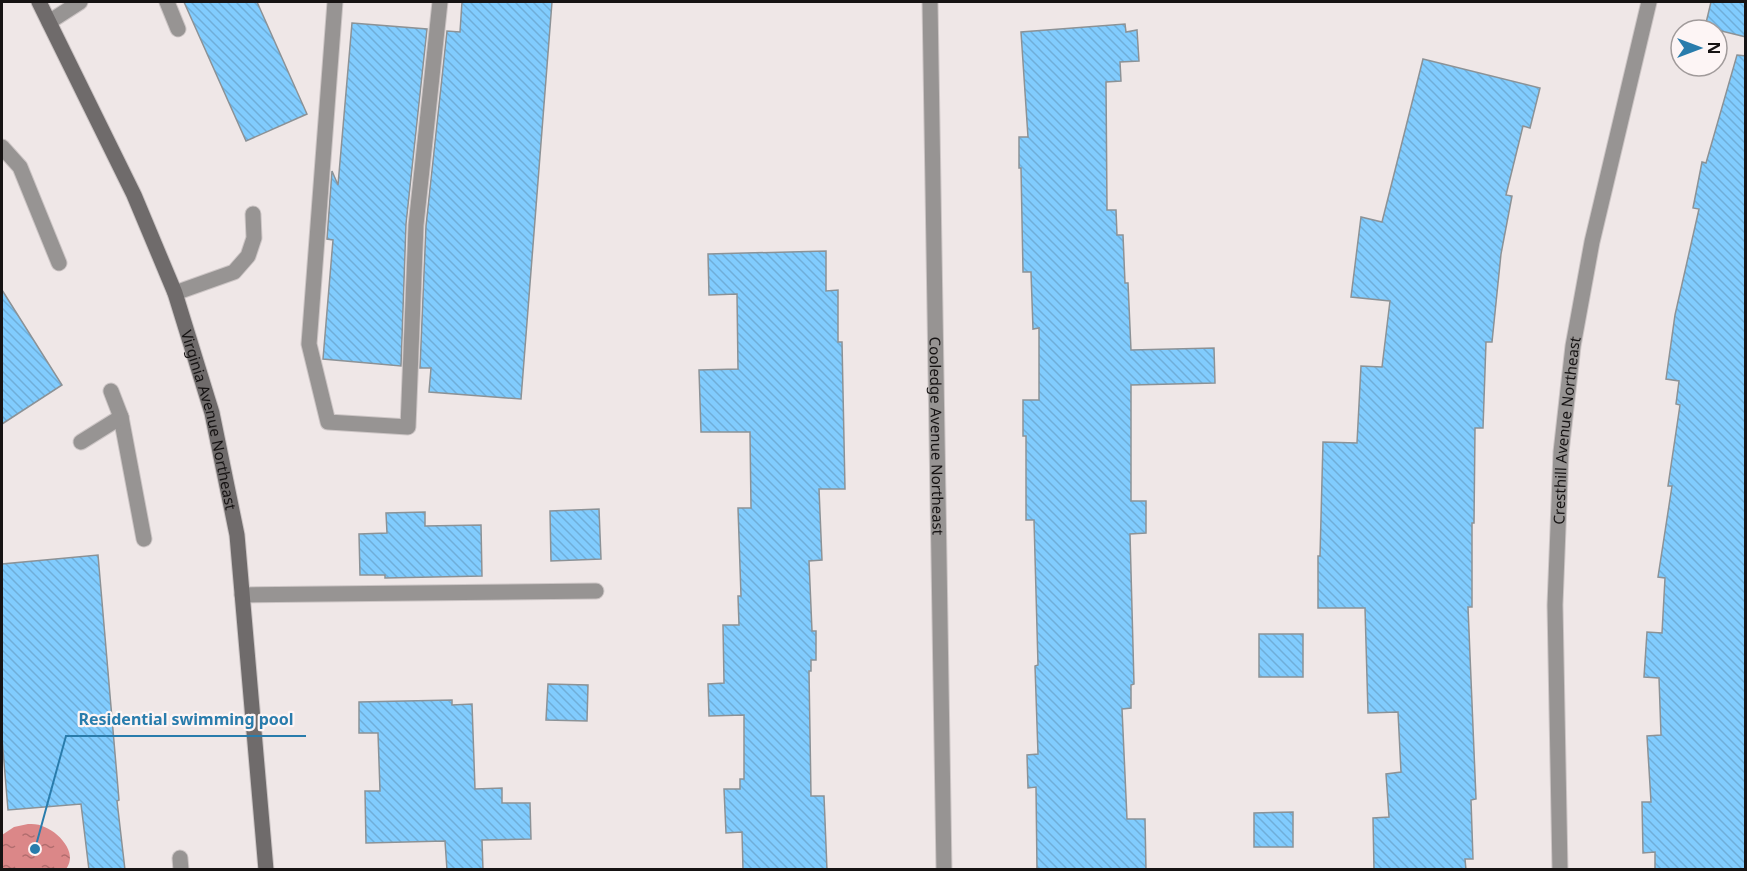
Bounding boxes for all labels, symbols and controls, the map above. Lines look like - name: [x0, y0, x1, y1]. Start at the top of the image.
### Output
- north arrow: [1669, 18, 1729, 78]
- text: N: [1703, 41, 1725, 55]
- street label: Virginia Avenue Northeast: [177, 327, 242, 512]
- street label: Cresthill Avenue Northeast: [1548, 334, 1585, 525]
- street label: Cooledge Avenue Northeast: [925, 337, 949, 536]
- callout: Residential swimming pool: [66, 702, 306, 736]
- text: Residential swimming pool: [78, 708, 294, 730]

